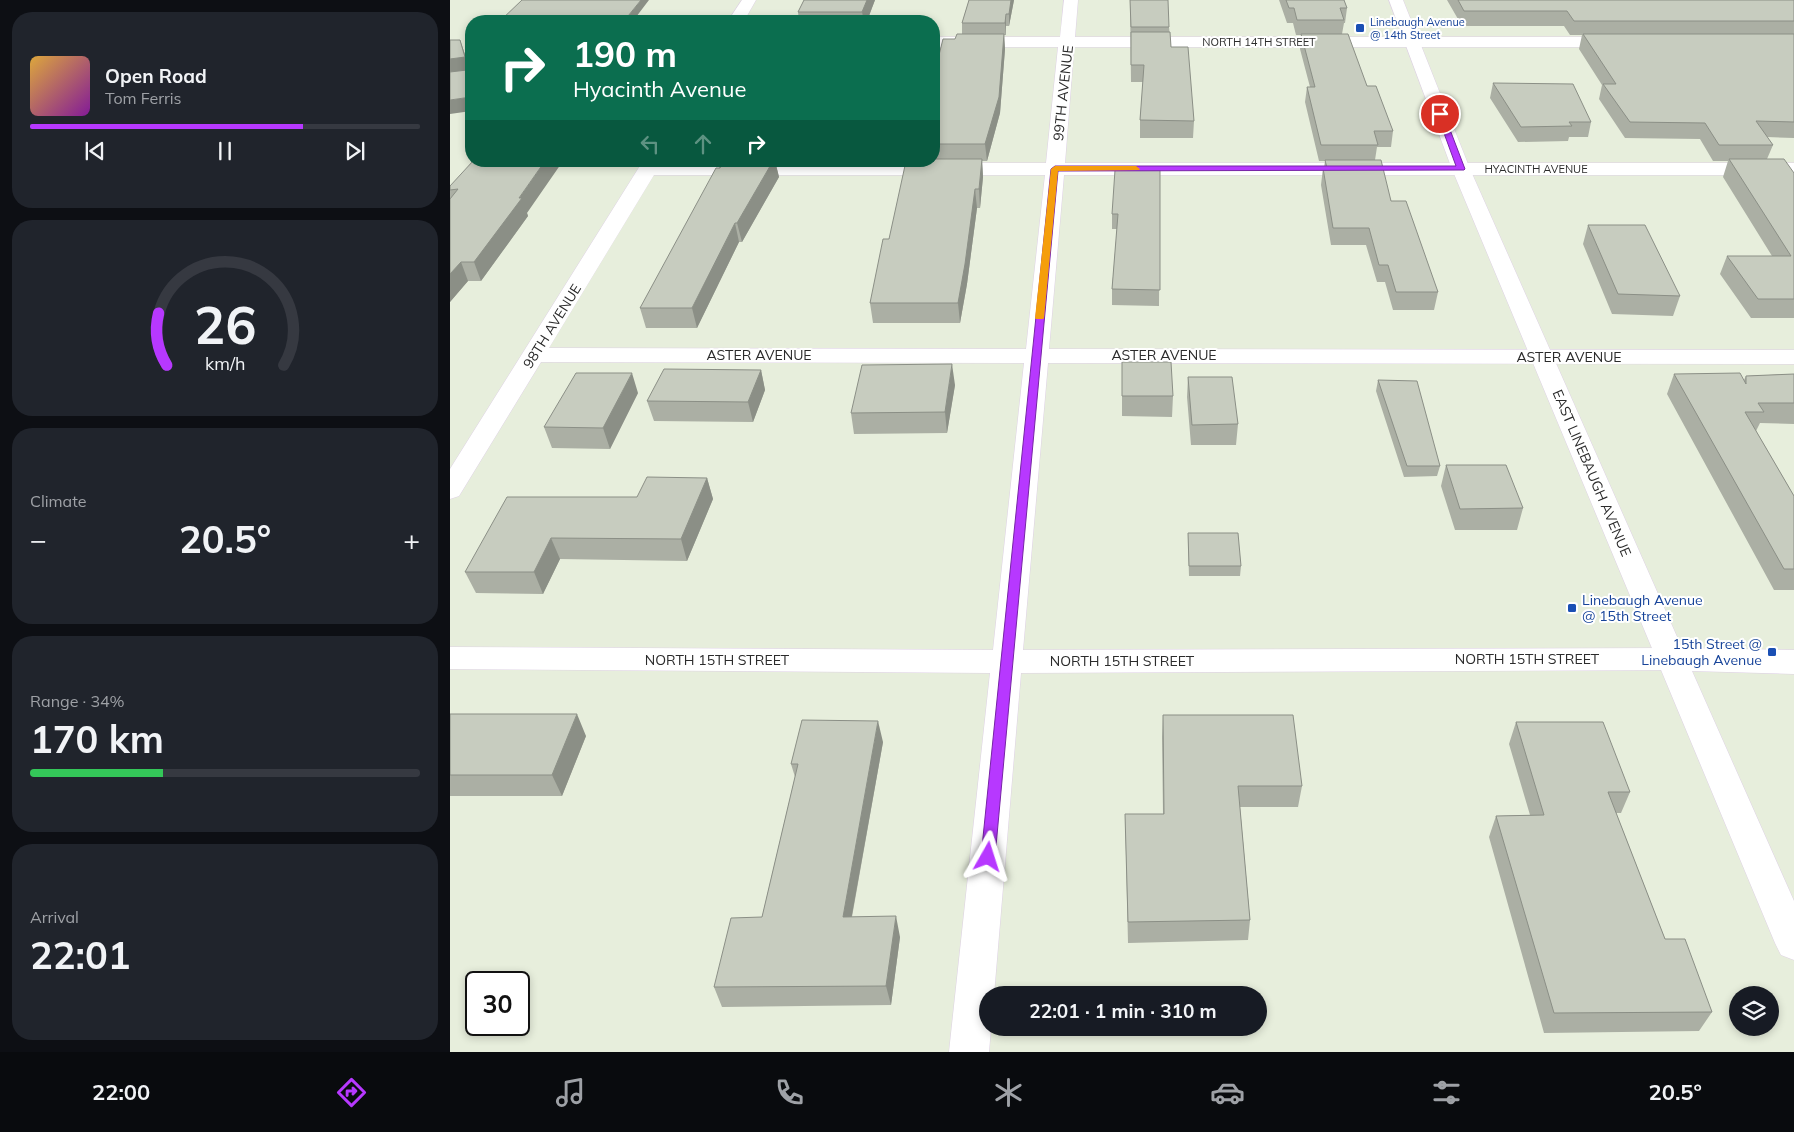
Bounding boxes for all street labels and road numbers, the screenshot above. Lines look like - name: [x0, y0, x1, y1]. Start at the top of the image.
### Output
- street label: NORTH 14TH STREET: [1202, 35, 1316, 49]
- street label: 99TH AVENUE: [1049, 44, 1077, 142]
- street label: HYACINTH AVENUE: [1484, 162, 1588, 176]
- street label: 98TH AVENUE: [519, 280, 585, 372]
- street label: ASTER AVENUE: [706, 346, 812, 364]
- street label: ASTER AVENUE: [1111, 346, 1217, 364]
- street label: ASTER AVENUE: [1516, 348, 1622, 366]
- street label: EAST LINEBAUGH AVENUE: [1549, 387, 1635, 559]
- street label: NORTH 15TH STREET: [1455, 650, 1600, 668]
- street label: NORTH 15TH STREET: [645, 651, 790, 669]
- street label: NORTH 15TH STREET: [1050, 652, 1195, 670]

